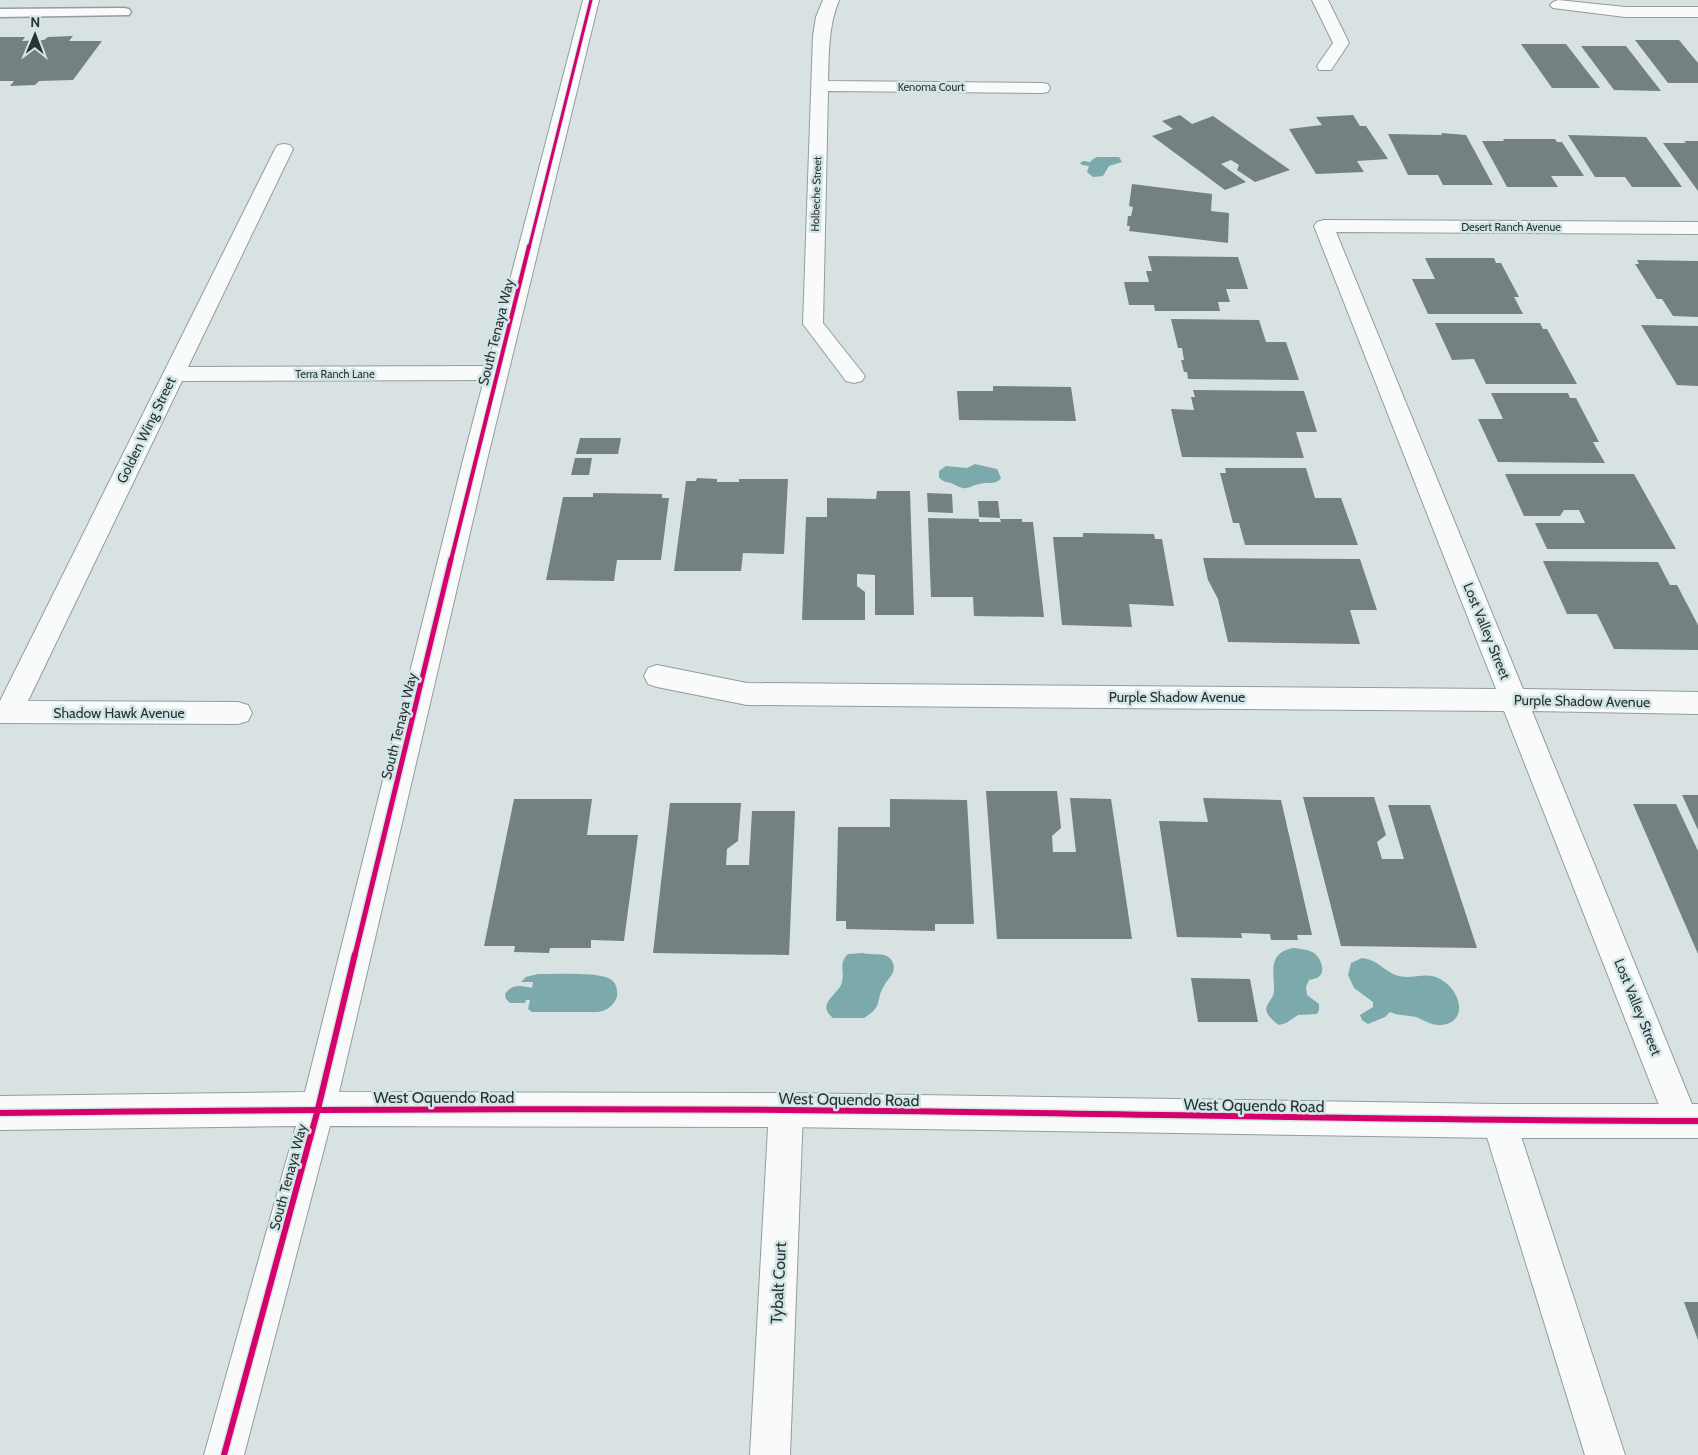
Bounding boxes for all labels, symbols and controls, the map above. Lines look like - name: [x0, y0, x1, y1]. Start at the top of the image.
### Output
- north arrow: [10, 10, 60, 60]
- text: N: [30, 13, 40, 31]
- street label: Kenoma Court: [898, 80, 965, 94]
- street label: Holbeche Street: [808, 156, 824, 232]
- street label: Desert Ranch Avenue: [1461, 220, 1561, 234]
- street label: South Tenaya Way: [474, 277, 518, 387]
- street label: Terra Ranch Lane: [295, 367, 375, 381]
- street label: Golden Wing Street: [112, 374, 180, 486]
- street label: Lost Valley Street: [1459, 580, 1515, 682]
- street label: South Tenaya Way: [377, 671, 421, 781]
- street label: Purple Shadow Avenue: [1109, 688, 1245, 706]
- street label: Purple Shadow Avenue: [1514, 691, 1650, 711]
- street label: Shadow Hawk Avenue: [53, 704, 185, 722]
- street label: Lost Valley Street: [1610, 956, 1666, 1058]
- street label: West Oquendo Road: [374, 1088, 514, 1107]
- street label: West Oquendo Road: [778, 1089, 920, 1110]
- street label: West Oquendo Road: [1183, 1095, 1325, 1116]
- street label: South Tenaya Way: [265, 1122, 311, 1232]
- street label: Tybalt Court: [767, 1241, 790, 1324]

